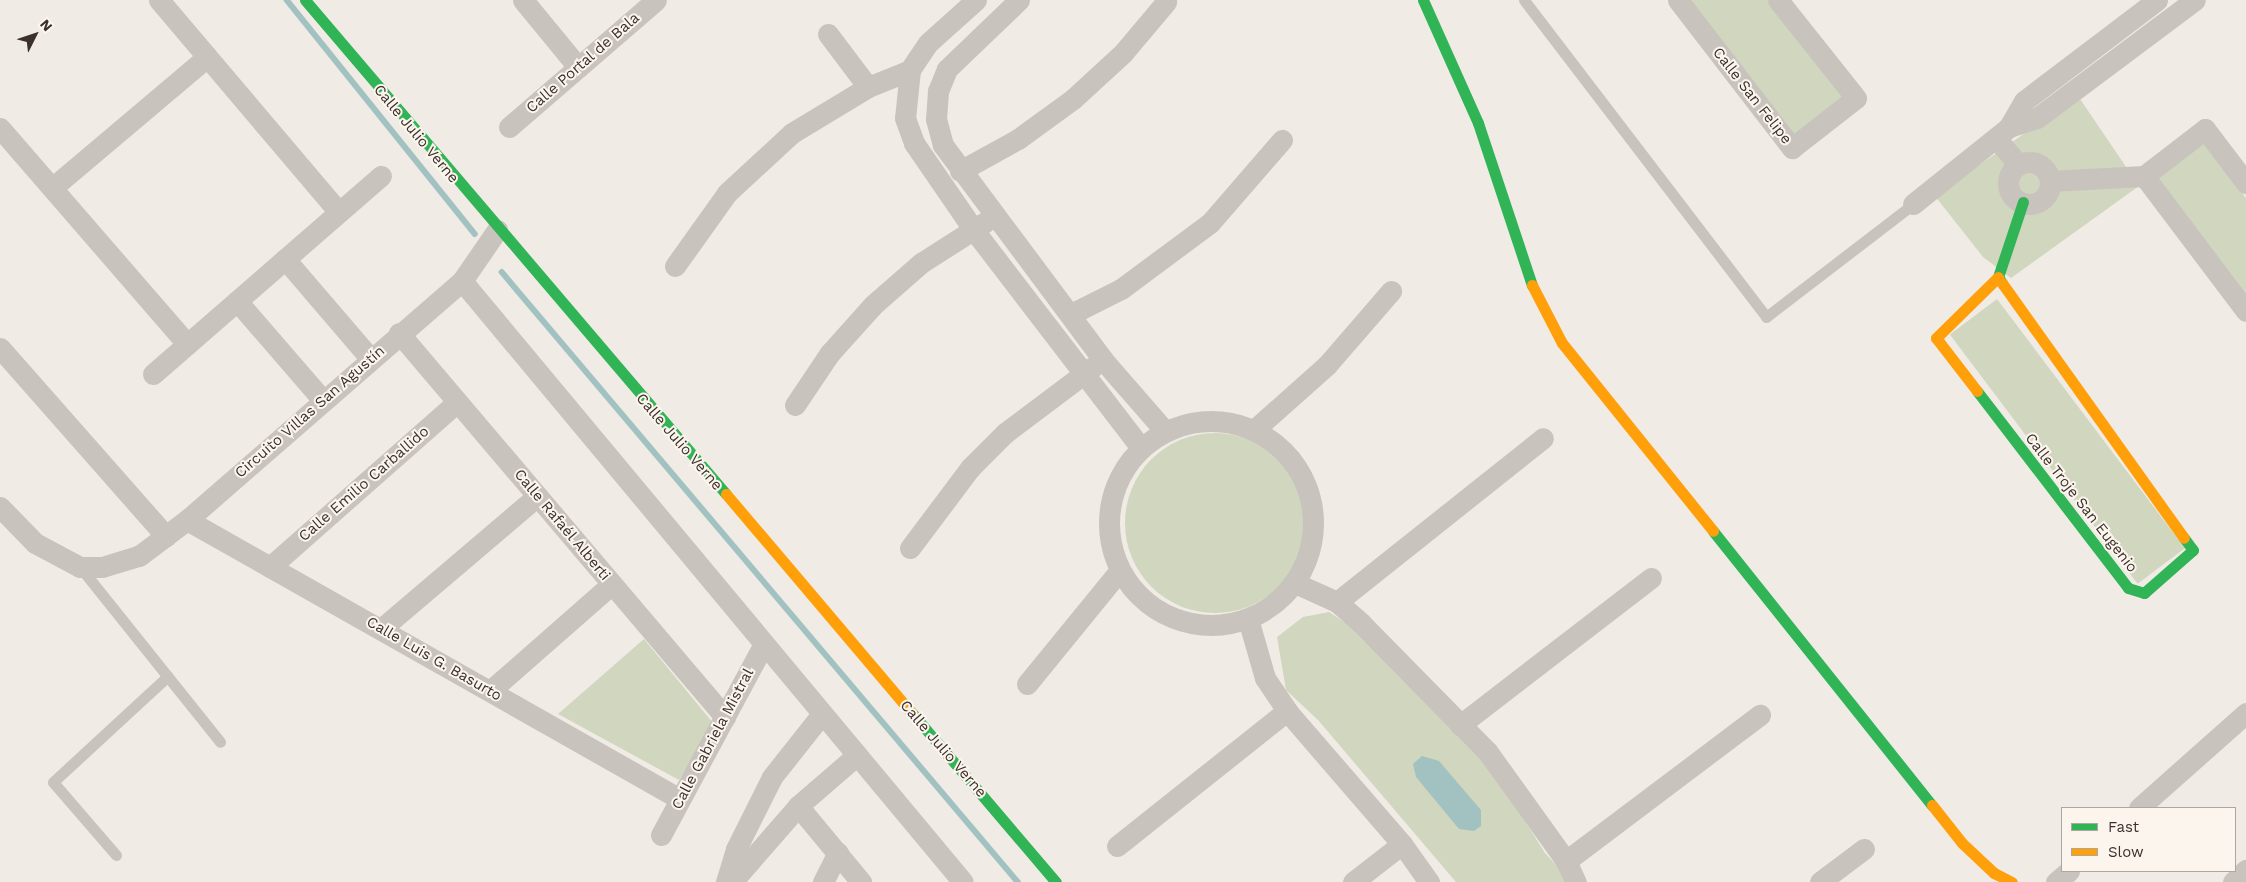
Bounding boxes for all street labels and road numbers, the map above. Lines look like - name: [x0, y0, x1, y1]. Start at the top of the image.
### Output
- street label: Calle Portal de Bala: [523, 9, 643, 117]
- street label: Calle San Felipe: [1709, 44, 1795, 148]
- street label: Calle Julio Verne: [369, 81, 463, 187]
- street label: Circuito Villas San Agustín: [231, 342, 389, 482]
- street label: Calle Julio Verne: [632, 389, 726, 495]
- street label: Calle Emilio Carballido: [295, 423, 433, 545]
- street label: Calle Troje San Eugenio: [2021, 430, 2141, 576]
- street label: Calle Rafaél Alberti: [510, 465, 614, 585]
- street label: Calle Luis G. Basurto: [363, 613, 505, 705]
- street label: Calle Gabriela Mistral: [668, 665, 758, 813]
- street label: Calle Julio Verne: [896, 696, 990, 802]

